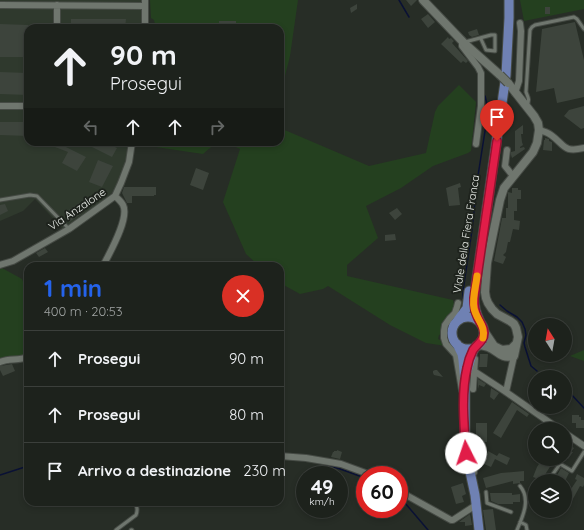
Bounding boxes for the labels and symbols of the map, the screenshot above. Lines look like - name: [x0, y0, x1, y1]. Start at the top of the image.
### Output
- pin: [480, 100, 514, 141]
- street label: Viale della Fiera Franca: [450, 174, 482, 294]
- street label: Via Anzalone: [46, 185, 108, 233]
- north arrow: [528, 318, 572, 362]
- position arrow: [445, 432, 487, 474]
- speed limit sign: 60: [356, 466, 408, 518]

